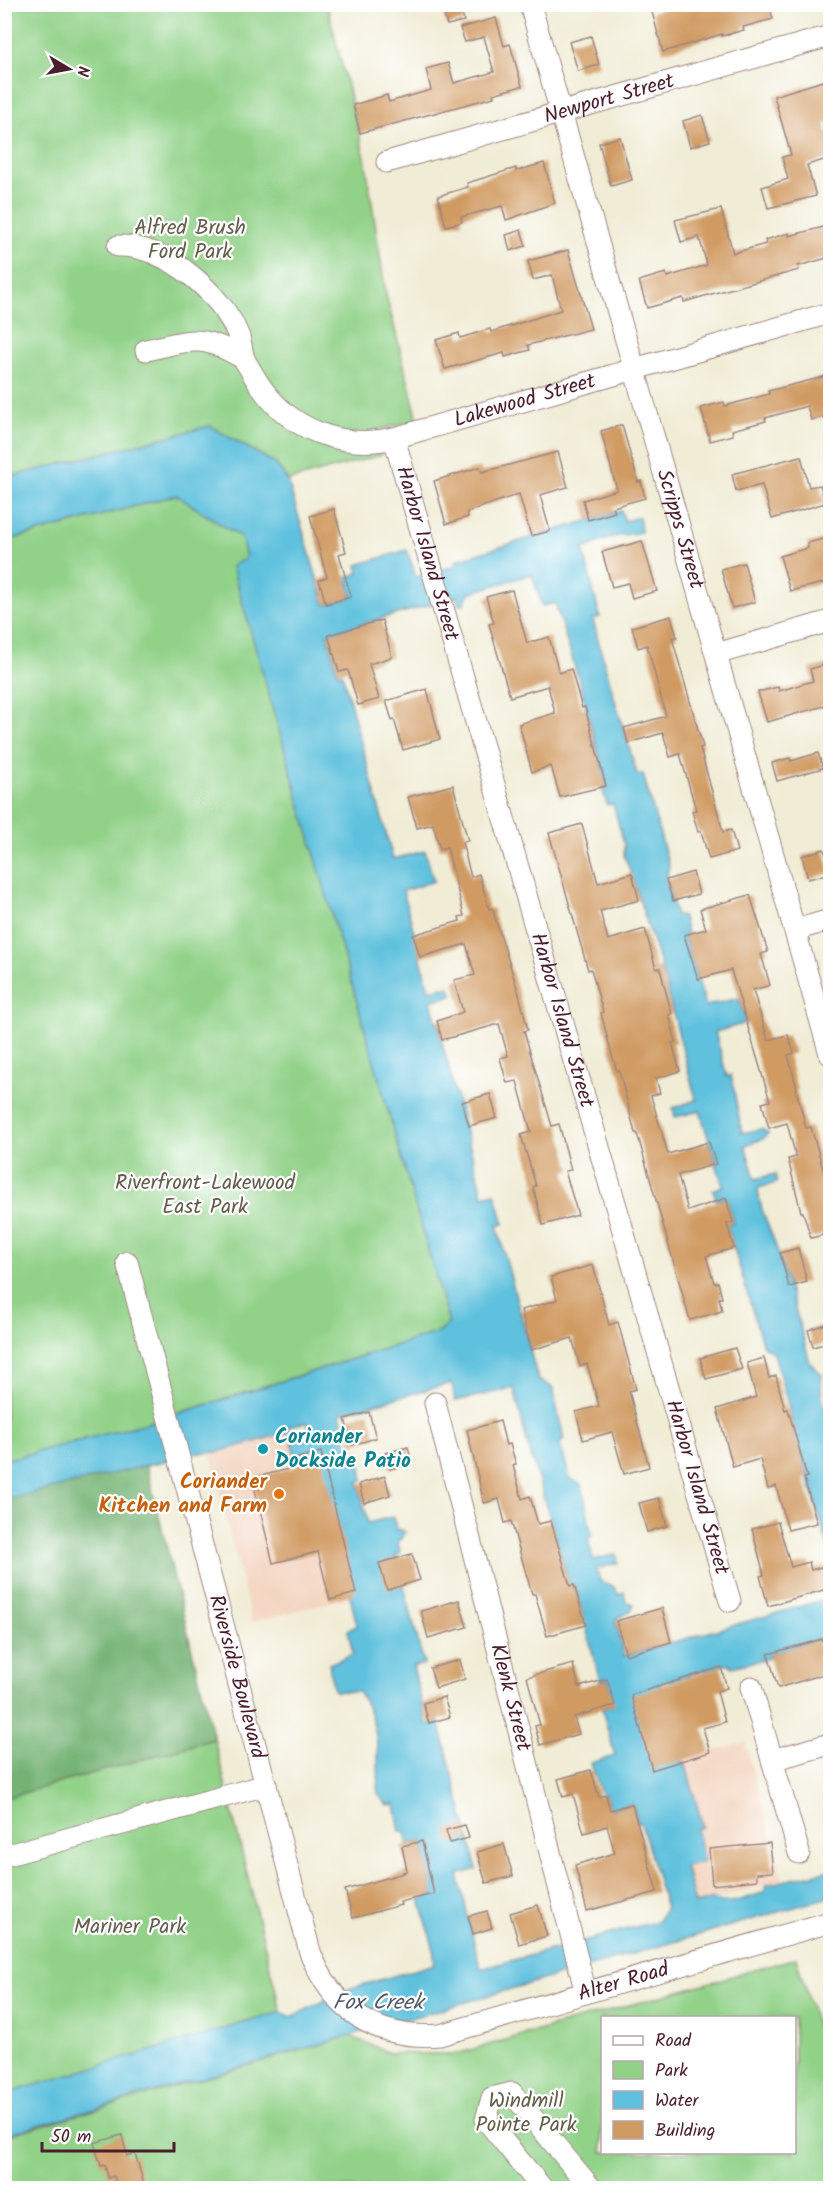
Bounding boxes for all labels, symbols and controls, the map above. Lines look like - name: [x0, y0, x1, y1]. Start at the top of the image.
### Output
- north arrow: [39, 39, 99, 99]
- text: N: [69, 64, 95, 78]
- street label: Newport Street: [540, 64, 679, 133]
- park label: Alfred Brush Ford Park: [134, 212, 246, 269]
- street label: Lakewood Street: [450, 364, 600, 437]
- street label: Harbor Island Street: [386, 462, 468, 645]
- street label: Scripps Street: [647, 465, 713, 594]
- street label: Harbor Island Street: [521, 929, 603, 1112]
- park label: Riverfront-Lakewood East Park: [115, 1167, 296, 1224]
- street label: Harbor Island Street: [656, 1396, 738, 1579]
- place label: Coriander Dockside Patio: [275, 1421, 411, 1478]
- marker: Coriander Dockside Patio: [256, 1442, 270, 1456]
- place label: Coriander Kitchen and Farm: [99, 1466, 268, 1523]
- marker: Coriander Kitchen and Farm: [272, 1487, 286, 1501]
- street label: Riverside Boulevard: [199, 1591, 275, 1763]
- street label: Klenk Street: [481, 1640, 540, 1756]
- park label: Mariner Park: [74, 1911, 186, 1944]
- street label: Alter Road: [574, 1953, 673, 2011]
- water label: Fox Creek: [333, 1986, 427, 2021]
- legend: [601, 2016, 796, 2154]
- text: Road: [655, 2027, 692, 2056]
- text: Park: [655, 2057, 688, 2086]
- park label: Windmill Pointe Park: [475, 2085, 577, 2142]
- text: Water: [655, 2087, 700, 2116]
- scale bar: [42, 2115, 174, 2153]
- text: Building: [655, 2117, 715, 2146]
- text: 50 m: [51, 2123, 91, 2152]

